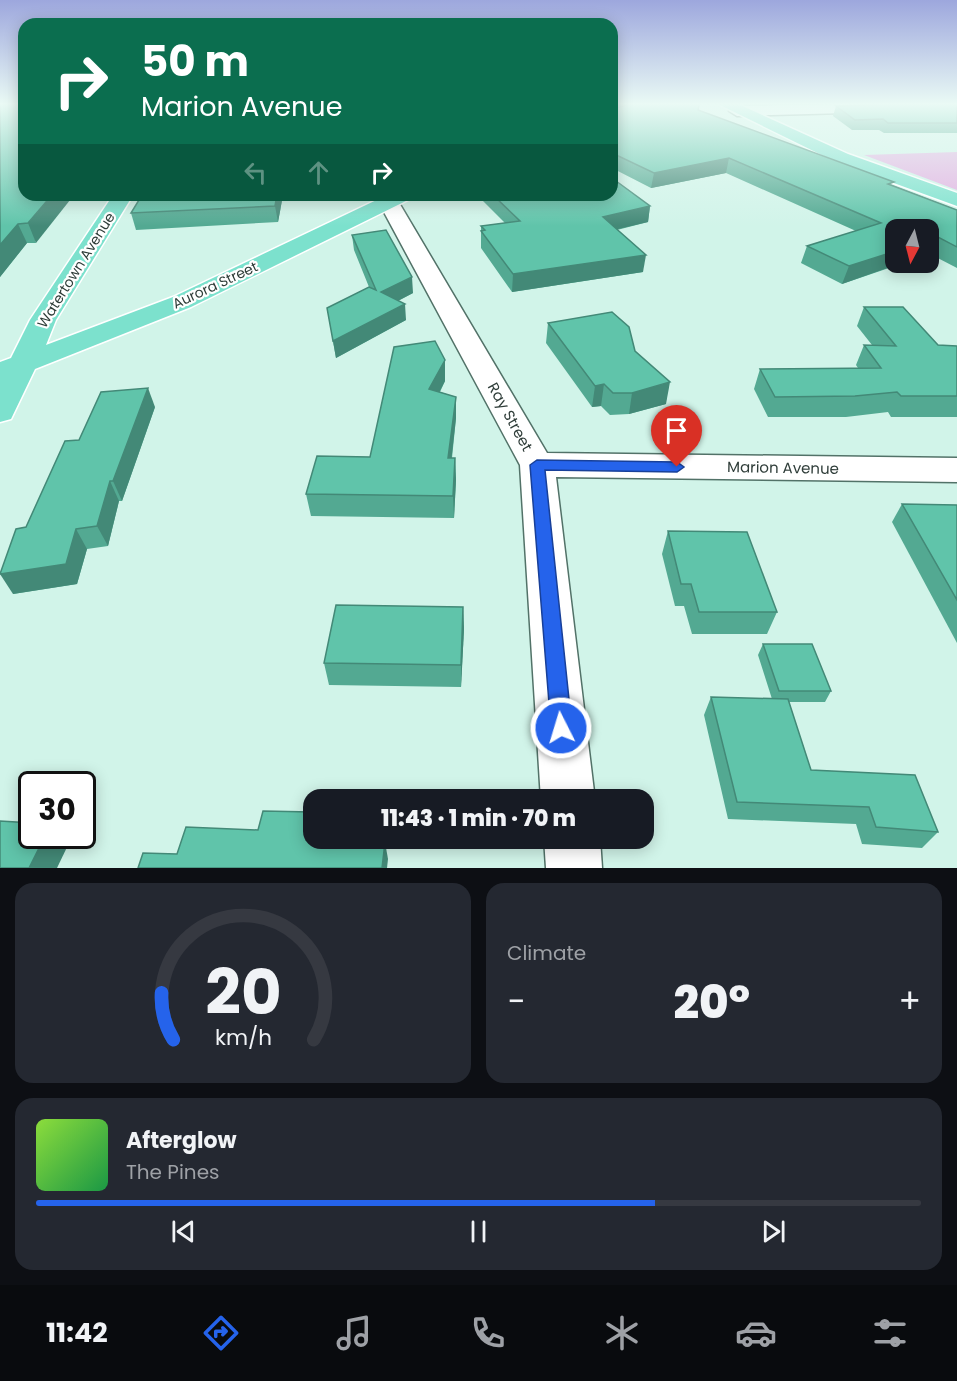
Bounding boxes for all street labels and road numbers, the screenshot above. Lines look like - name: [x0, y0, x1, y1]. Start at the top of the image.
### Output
- street label: Watertown Avenue: [32, 208, 120, 332]
- street label: Aurora Street: [169, 256, 261, 314]
- street label: Ray Street: [483, 379, 538, 455]
- street label: Marion Avenue: [727, 456, 839, 479]

